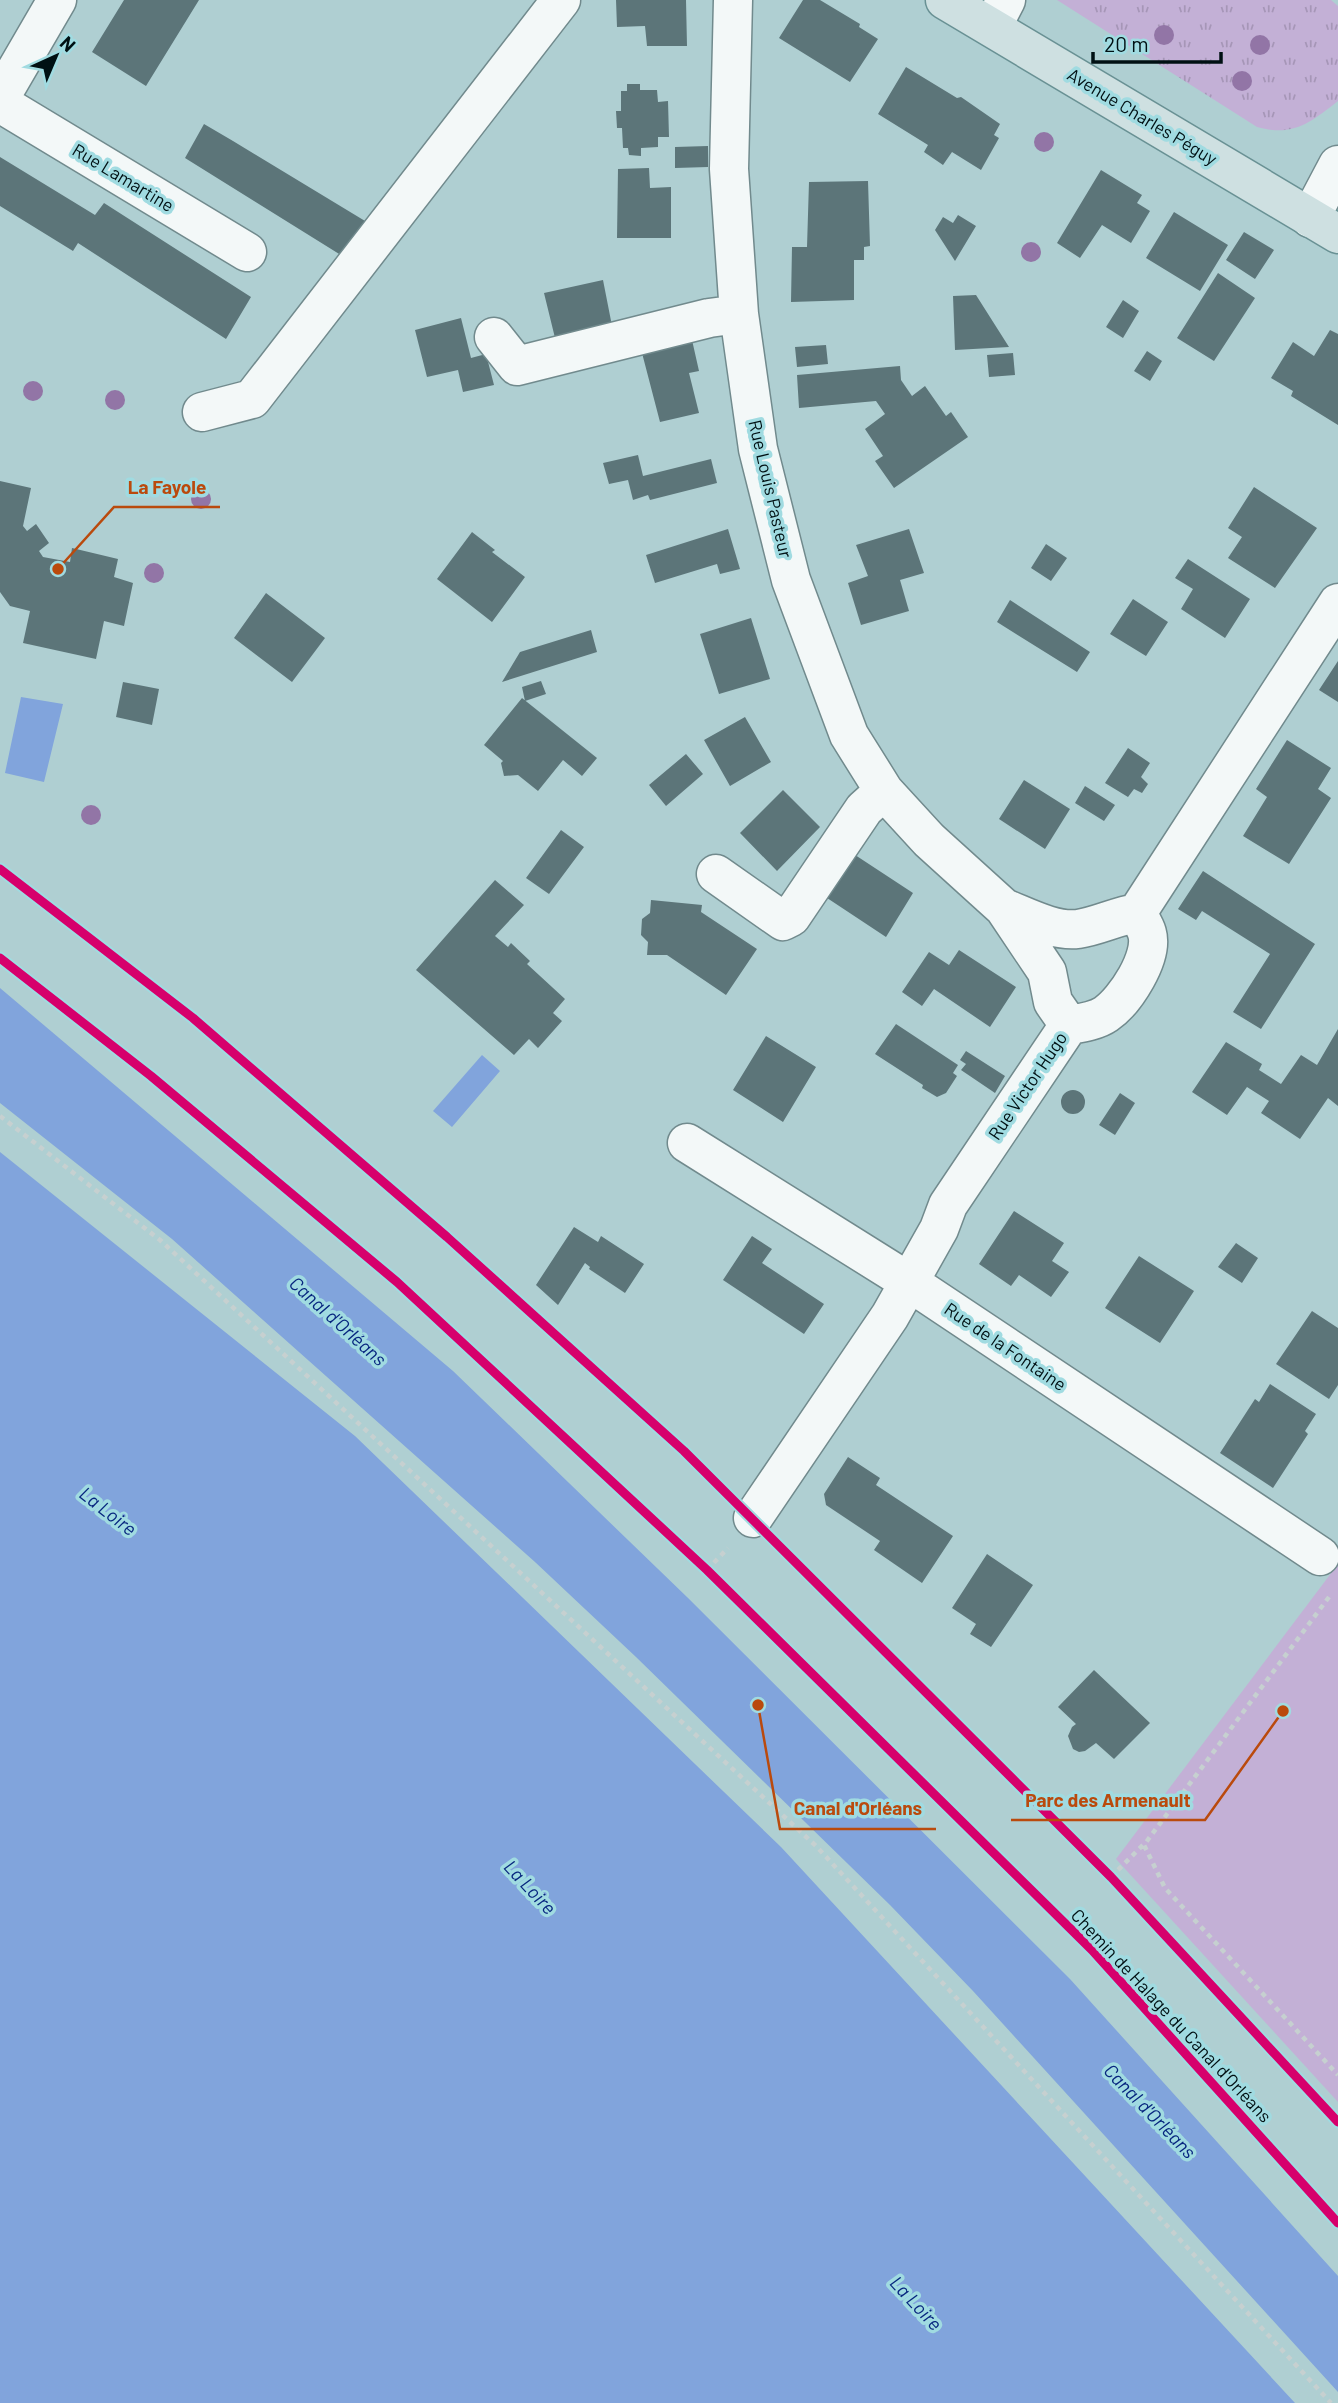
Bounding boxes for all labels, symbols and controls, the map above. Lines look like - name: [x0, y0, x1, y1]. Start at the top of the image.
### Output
- north arrow: [21, 21, 91, 91]
- scale bar: [1093, 21, 1221, 65]
- text: N: [56, 31, 81, 56]
- text: 20 m: [1104, 31, 1149, 56]
- street label: Avenue Charles Péguy: [1064, 63, 1221, 169]
- street label: Rue Lamartine: [69, 138, 178, 216]
- street label: Rue Louis Pasteur: [744, 418, 798, 560]
- callout: La Fayole: [114, 467, 220, 507]
- text: La Fayole: [128, 475, 206, 498]
- street label: Rue Victor Hugo: [983, 1027, 1071, 1144]
- water label: Canal d'Orléans: [285, 1271, 392, 1370]
- street label: Rue de la Fontaine: [940, 1297, 1071, 1395]
- water label: La Loire: [75, 1481, 141, 1540]
- callout: Parc des Armenault: [1011, 1780, 1205, 1820]
- text: Parc des Armenault: [1025, 1788, 1191, 1811]
- callout: Canal d'Orléans: [780, 1789, 936, 1829]
- text: Canal d'Orléans: [794, 1796, 922, 1819]
- water label: La Loire: [499, 1855, 561, 1919]
- street label: Chemin de Halage du Canal d'Orléans: [1066, 1905, 1276, 2127]
- water label: Canal d'Orléans: [1099, 2059, 1201, 2163]
- water label: La Loire: [885, 2271, 947, 2335]

